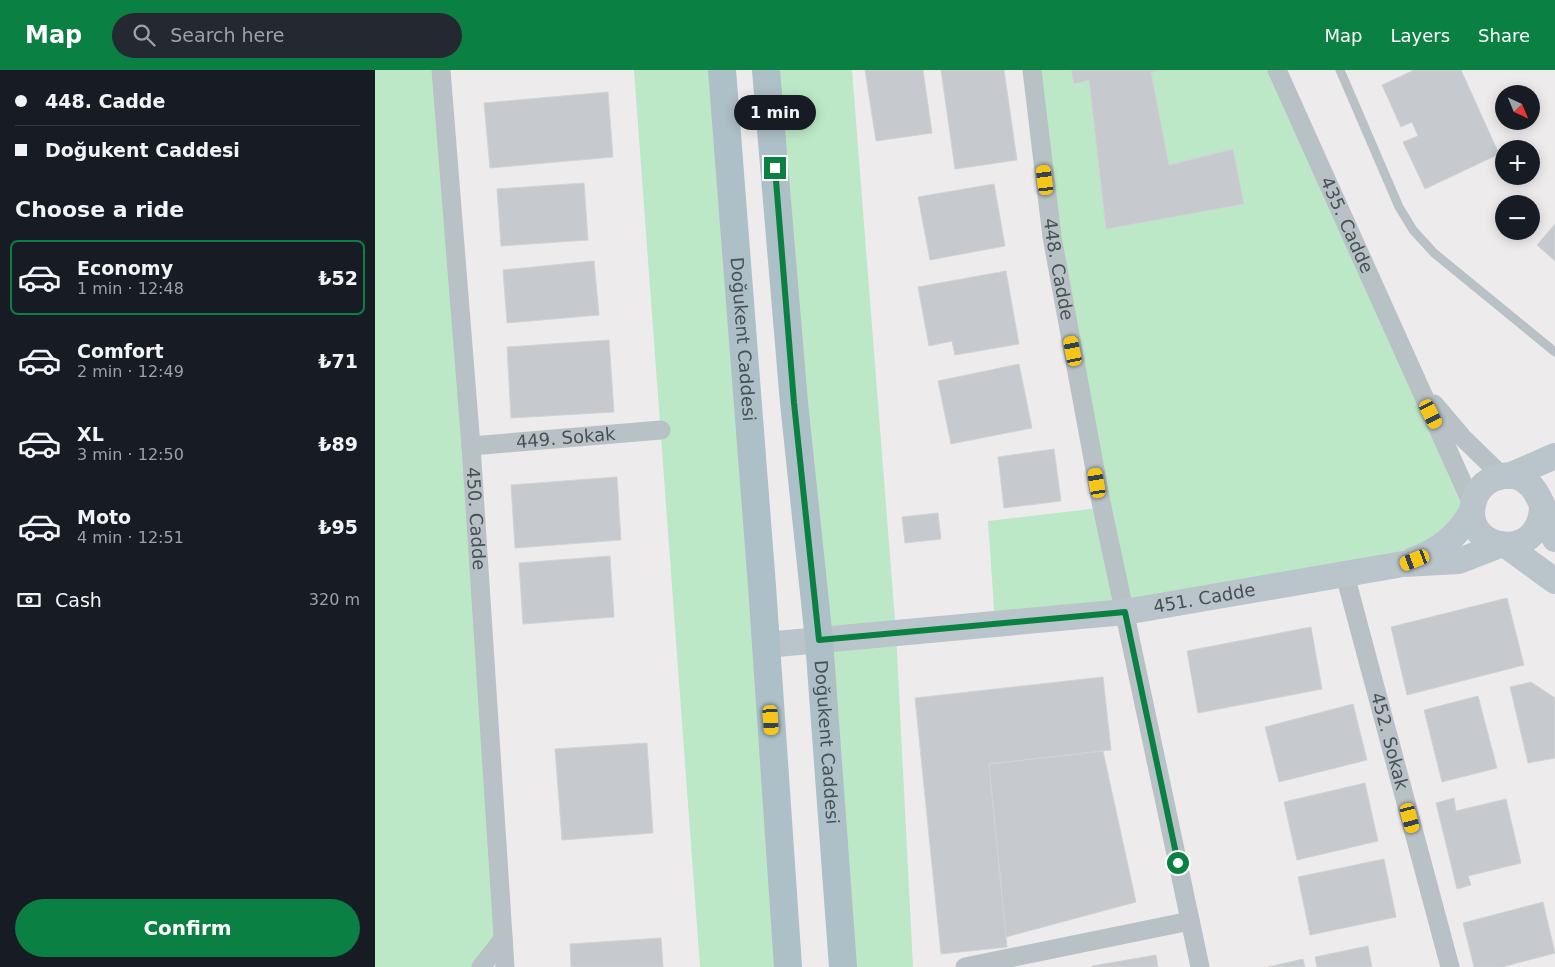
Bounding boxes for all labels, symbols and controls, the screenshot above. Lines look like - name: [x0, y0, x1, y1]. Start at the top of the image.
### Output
- search box: [112, 13, 462, 58]
- text: Map: [25, 21, 82, 49]
- icon: search: [130, 21, 158, 49]
- text: Search here: [170, 24, 284, 46]
- text: Map: [1324, 25, 1362, 46]
- text: Layers: [1390, 25, 1450, 46]
- text: Share: [1478, 25, 1530, 46]
- north arrow: [1495, 85, 1540, 130]
- map controls: [1495, 85, 1540, 240]
- text: 448. Cadde: [45, 90, 165, 112]
- callout: 1 min: [734, 96, 816, 131]
- text: 1 min: [750, 103, 800, 122]
- text: Doğukent Caddesi: [45, 139, 240, 161]
- button: +: [1495, 140, 1540, 185]
- route end: [764, 157, 786, 179]
- car: [1035, 164, 1054, 196]
- street label: 435. Cadde: [1316, 173, 1378, 276]
- button: −: [1495, 195, 1540, 240]
- text: Choose a ride: [15, 197, 184, 222]
- street label: 448. Cadde: [1040, 217, 1078, 322]
- icon: car: [17, 255, 62, 300]
- street label: Doğukent Caddesi: [727, 256, 760, 422]
- text: Economy: [77, 257, 173, 279]
- text: ₺52: [318, 267, 358, 289]
- text: 1 min · 12:48: [77, 279, 184, 298]
- car: [1062, 335, 1083, 367]
- icon: car: [17, 338, 62, 383]
- text: Comfort: [77, 340, 164, 362]
- text: ₺71: [318, 350, 358, 372]
- text: 2 min · 12:49: [77, 362, 184, 381]
- car: [1417, 397, 1444, 431]
- icon: car: [17, 421, 62, 466]
- text: XL: [77, 423, 104, 445]
- street label: 449. Sokak: [515, 423, 617, 452]
- text: ₺89: [318, 433, 358, 455]
- text: 3 min · 12:50: [77, 445, 184, 464]
- street label: 450. Cadde: [462, 466, 490, 571]
- car: [1087, 467, 1106, 499]
- icon: car: [17, 504, 62, 549]
- text: Moto: [77, 506, 131, 528]
- text: ₺95: [318, 516, 358, 538]
- text: 4 min · 12:51: [77, 528, 184, 547]
- car: [1398, 548, 1431, 572]
- street label: 451. Cadde: [1151, 579, 1257, 617]
- icon: cash: [15, 586, 43, 614]
- text: Cash: [55, 589, 102, 611]
- text: 320 m: [309, 590, 360, 609]
- street label: Doğukent Caddesi: [810, 659, 844, 825]
- street label: 452. Sokak: [1367, 690, 1413, 793]
- car: [762, 705, 779, 735]
- car: [1398, 802, 1421, 834]
- route start: [1167, 852, 1189, 874]
- button: Confirm: [15, 899, 360, 957]

